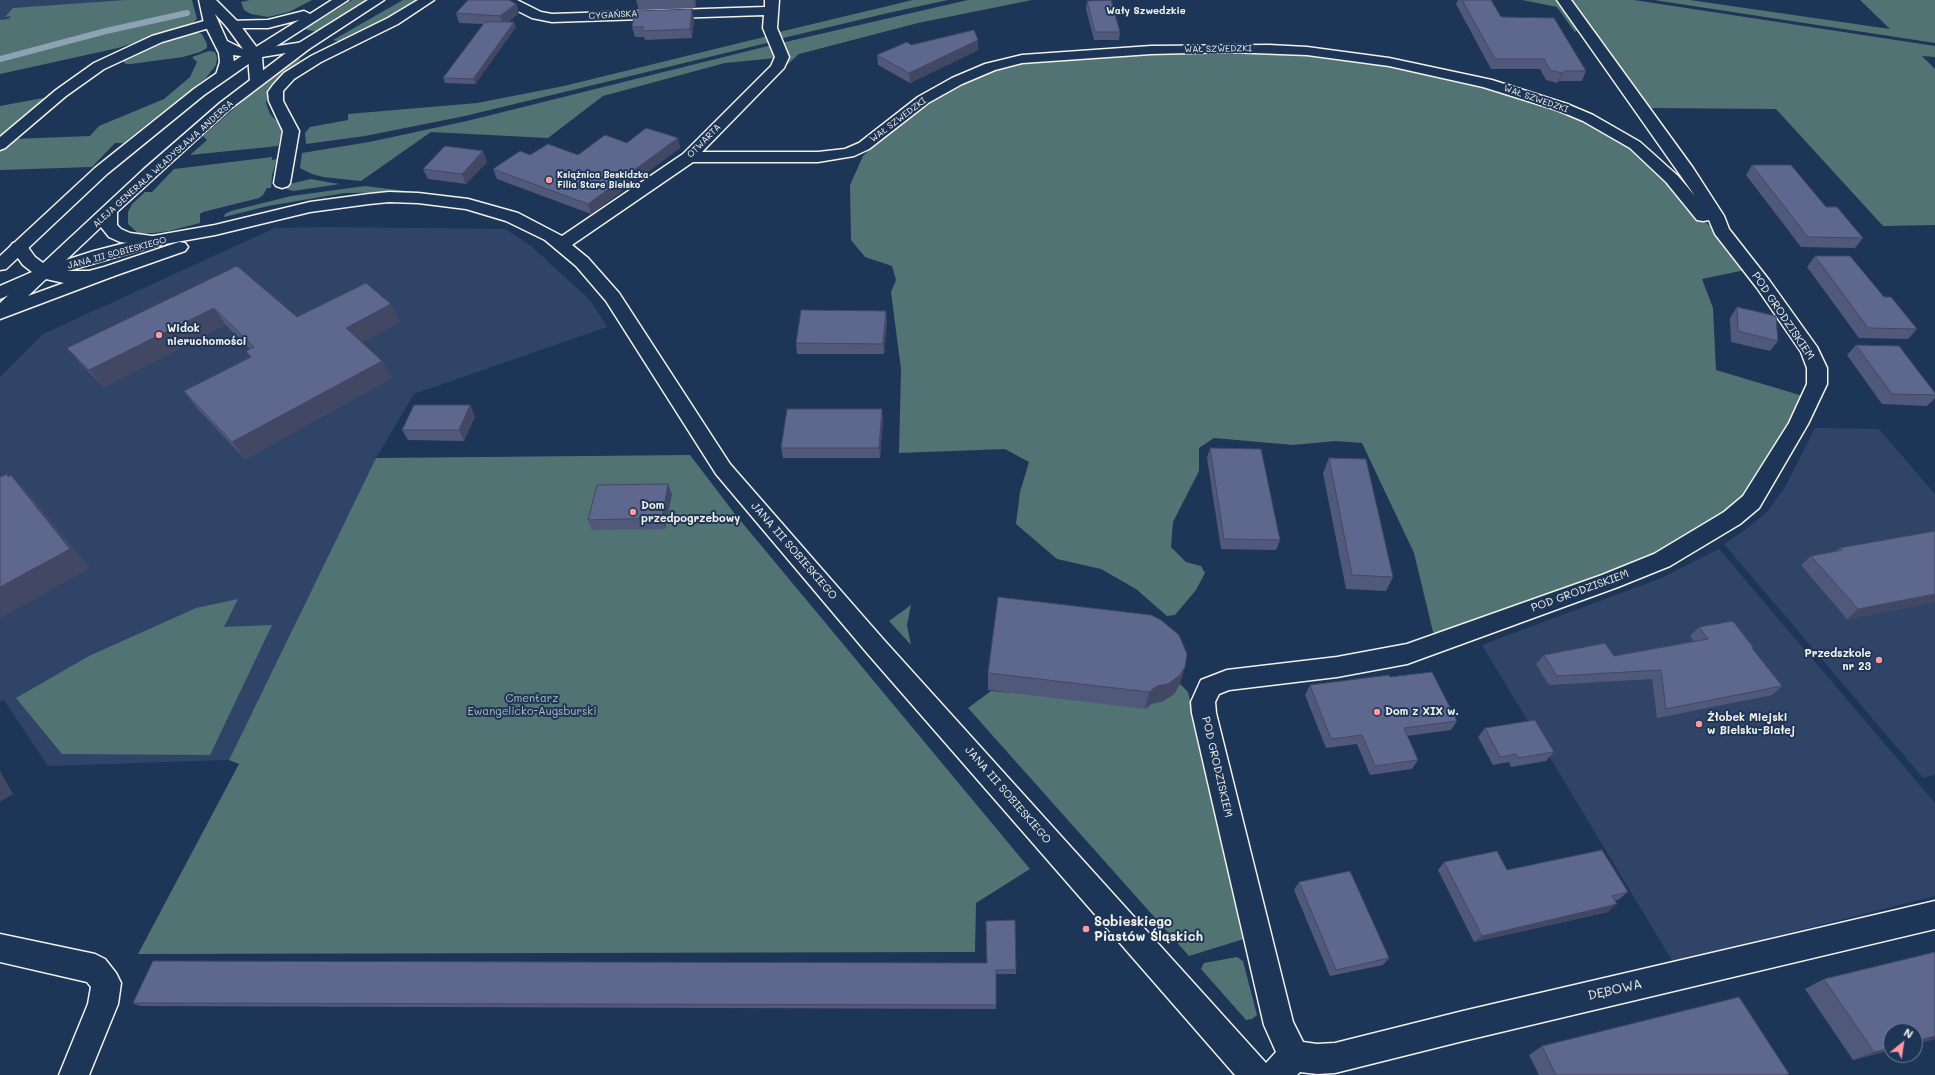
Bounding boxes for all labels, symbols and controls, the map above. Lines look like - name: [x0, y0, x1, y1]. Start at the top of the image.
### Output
- district label: Wały Szwedzkie: [1106, 5, 1186, 17]
- street label: CYGAŃSKA: [588, 8, 638, 22]
- street label: WAŁ SZWEDZKI: [1184, 43, 1252, 55]
- street label: WAŁ SZWEDZKI: [1502, 83, 1570, 115]
- street label: WAŁ SZWEDZKI: [868, 95, 928, 145]
- street label: ALEJA GENERAŁA WŁADYSŁAWA ANDERSA: [91, 98, 235, 230]
- street label: OTWARTA: [685, 122, 723, 160]
- place label: Książnica Beskidzka Filia Stare Bielsko: [557, 170, 648, 191]
- marker: Książnica Beskidzka Filia Stare Bielsko: [544, 175, 554, 185]
- street label: JANA III SOBIESKIEGO: [66, 235, 168, 271]
- street label: POD GRODZISKIEM: [1749, 270, 1817, 362]
- place label: Widok nieruchomości: [167, 322, 247, 348]
- marker: Widok nieruchomości: [154, 330, 164, 340]
- place label: Dom przedpogrzebowy: [641, 499, 740, 525]
- street label: JANA III SOBIESKIEGO: [748, 500, 840, 602]
- marker: Dom przedpogrzebowy: [628, 507, 638, 517]
- street label: POD GRODZISKIEM: [1529, 567, 1631, 615]
- place label: Przedszkole nr 23: [1804, 647, 1871, 673]
- marker: Przedszkole nr 23: [1874, 655, 1884, 665]
- park label: Cmentarz Ewangelicko-Augsburski: [467, 692, 597, 718]
- place label: Dom z XIX w.: [1385, 705, 1459, 719]
- marker: Dom z XIX w.: [1372, 707, 1382, 717]
- place label: Żłobek Miejski w Bielsku-Białej: [1707, 711, 1795, 737]
- street label: POD GRODZISKIEM: [1199, 715, 1235, 819]
- marker: Żłobek Miejski w Bielsku-Białej: [1694, 719, 1704, 729]
- street label: JANA III SOBIESKIEGO: [962, 744, 1054, 846]
- place label: Sobieskiego Piastów Śląskich: [1094, 914, 1203, 945]
- marker: Sobieskiego Piastów Śląskich: [1081, 924, 1091, 934]
- street label: DĘBOWA: [1586, 976, 1644, 1004]
- north arrow: [1883, 1023, 1923, 1063]
- text: N: [1901, 1024, 1916, 1042]

